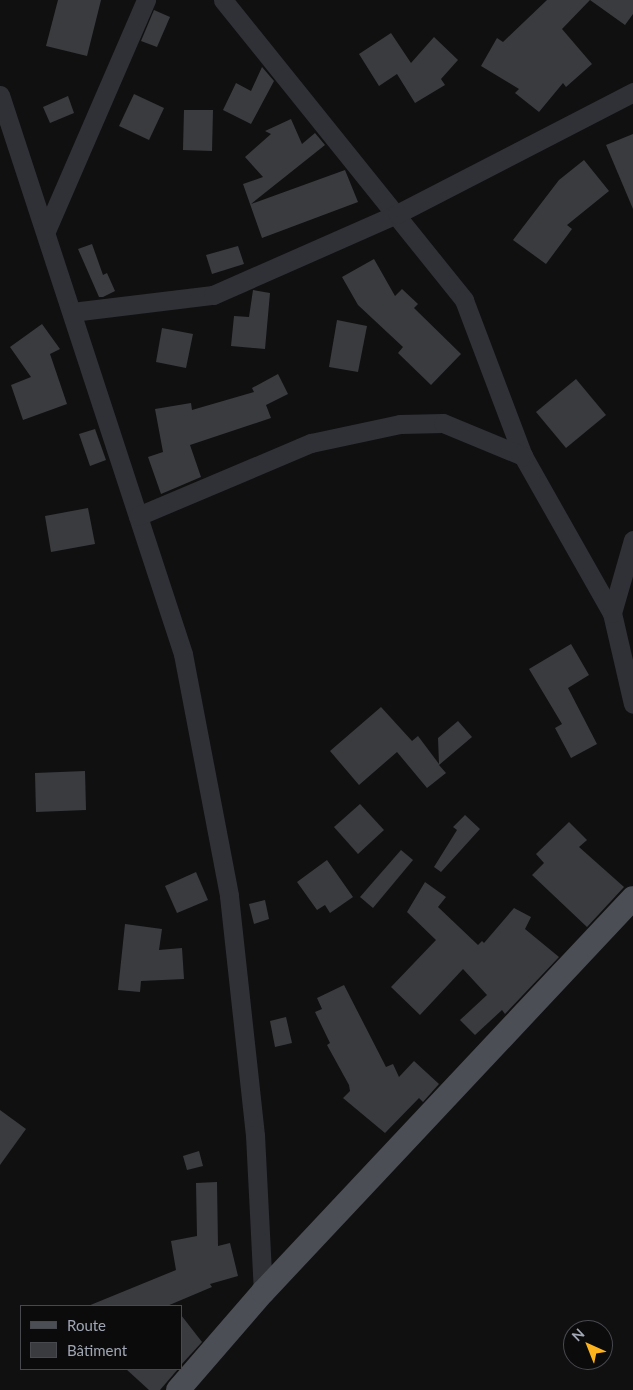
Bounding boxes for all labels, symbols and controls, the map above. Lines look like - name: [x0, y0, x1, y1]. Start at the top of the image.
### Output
- legend: [20, 1305, 182, 1370]
- text: Route: [67, 1316, 106, 1334]
- north arrow: [563, 1320, 613, 1370]
- text: N: [568, 1325, 588, 1344]
- text: Bâtiment: [67, 1341, 127, 1359]

